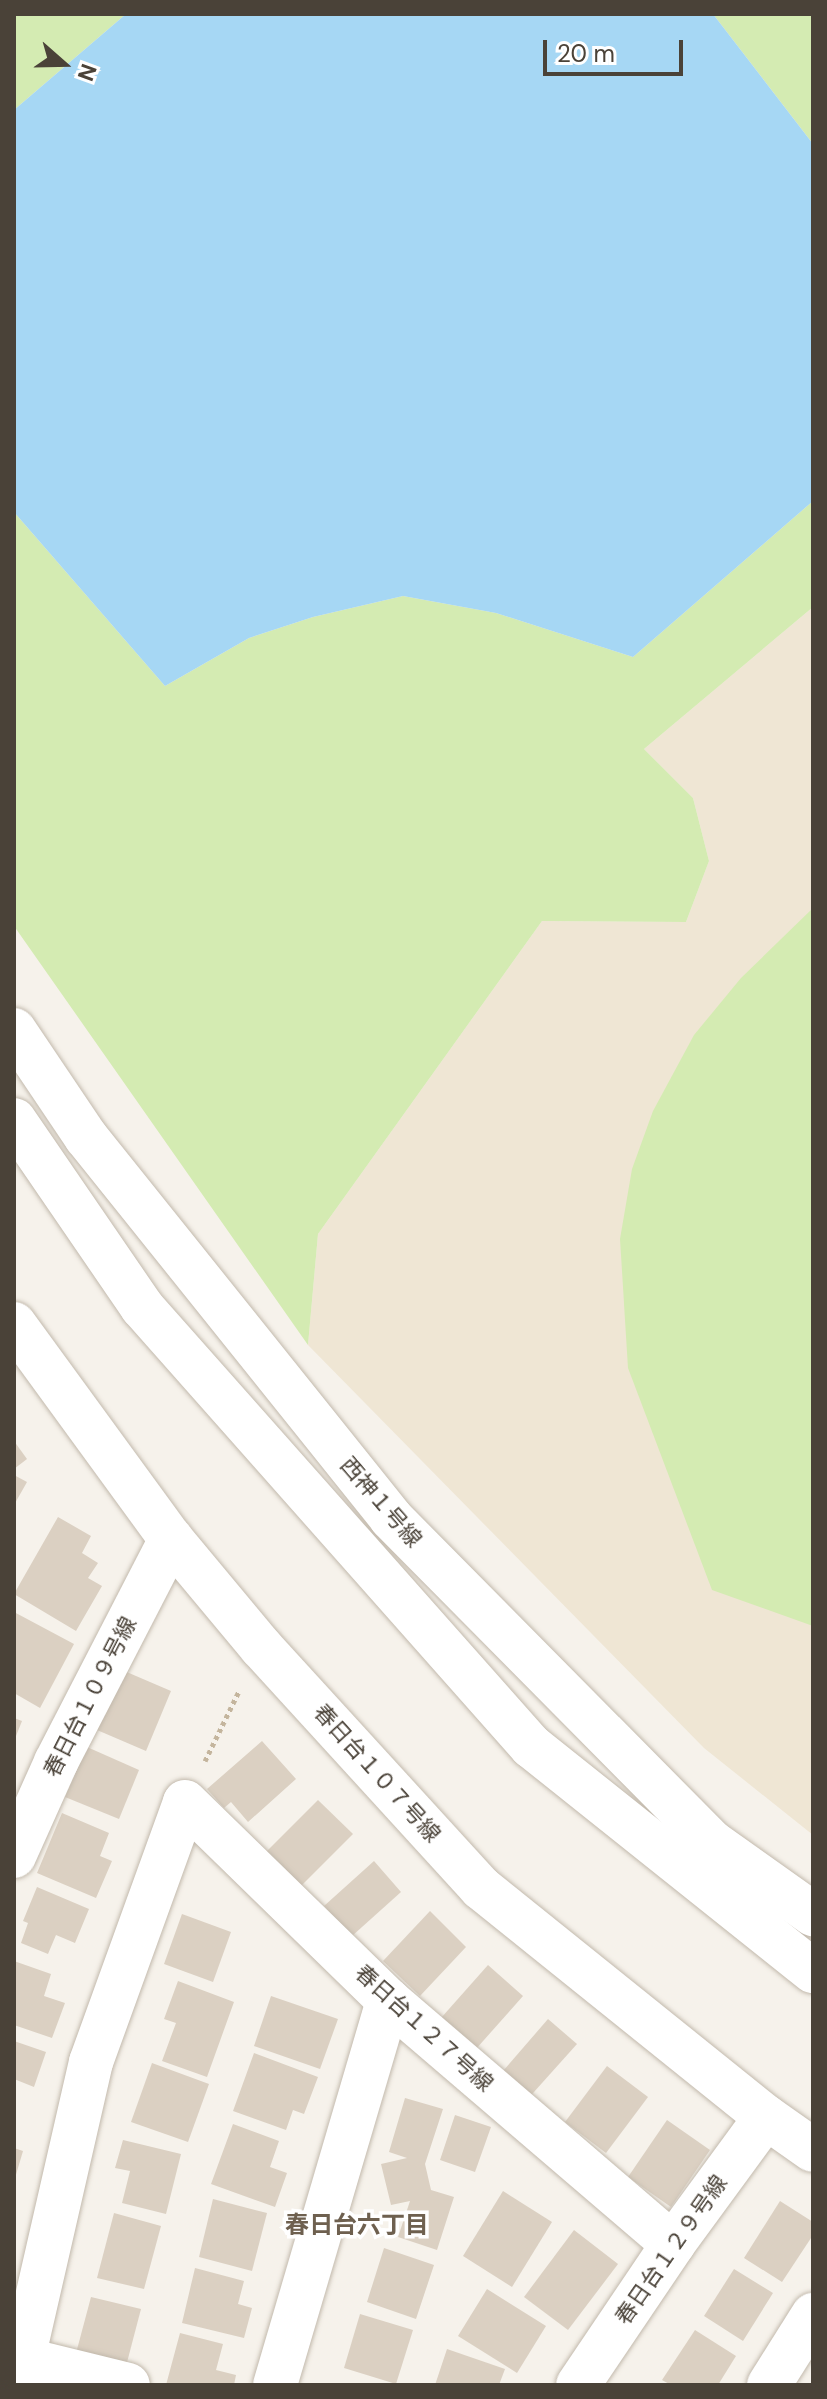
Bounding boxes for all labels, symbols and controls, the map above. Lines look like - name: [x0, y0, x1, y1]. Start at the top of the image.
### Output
- north arrow: [24, 24, 104, 104]
- scale bar: [547, 24, 687, 74]
- text: 20 m: [557, 38, 615, 69]
- text: N: [71, 60, 103, 85]
- street label: 西神１号線: [335, 1452, 427, 1552]
- street label: 春日台１０９号線: [38, 1613, 142, 1781]
- street label: 春日台１０７号線: [308, 1699, 446, 1847]
- street label: 春日台１２７号線: [350, 1959, 498, 2097]
- street label: 春日台１２９号線: [610, 2170, 732, 2330]
- district label: 春日台六丁目: [285, 2211, 429, 2239]

